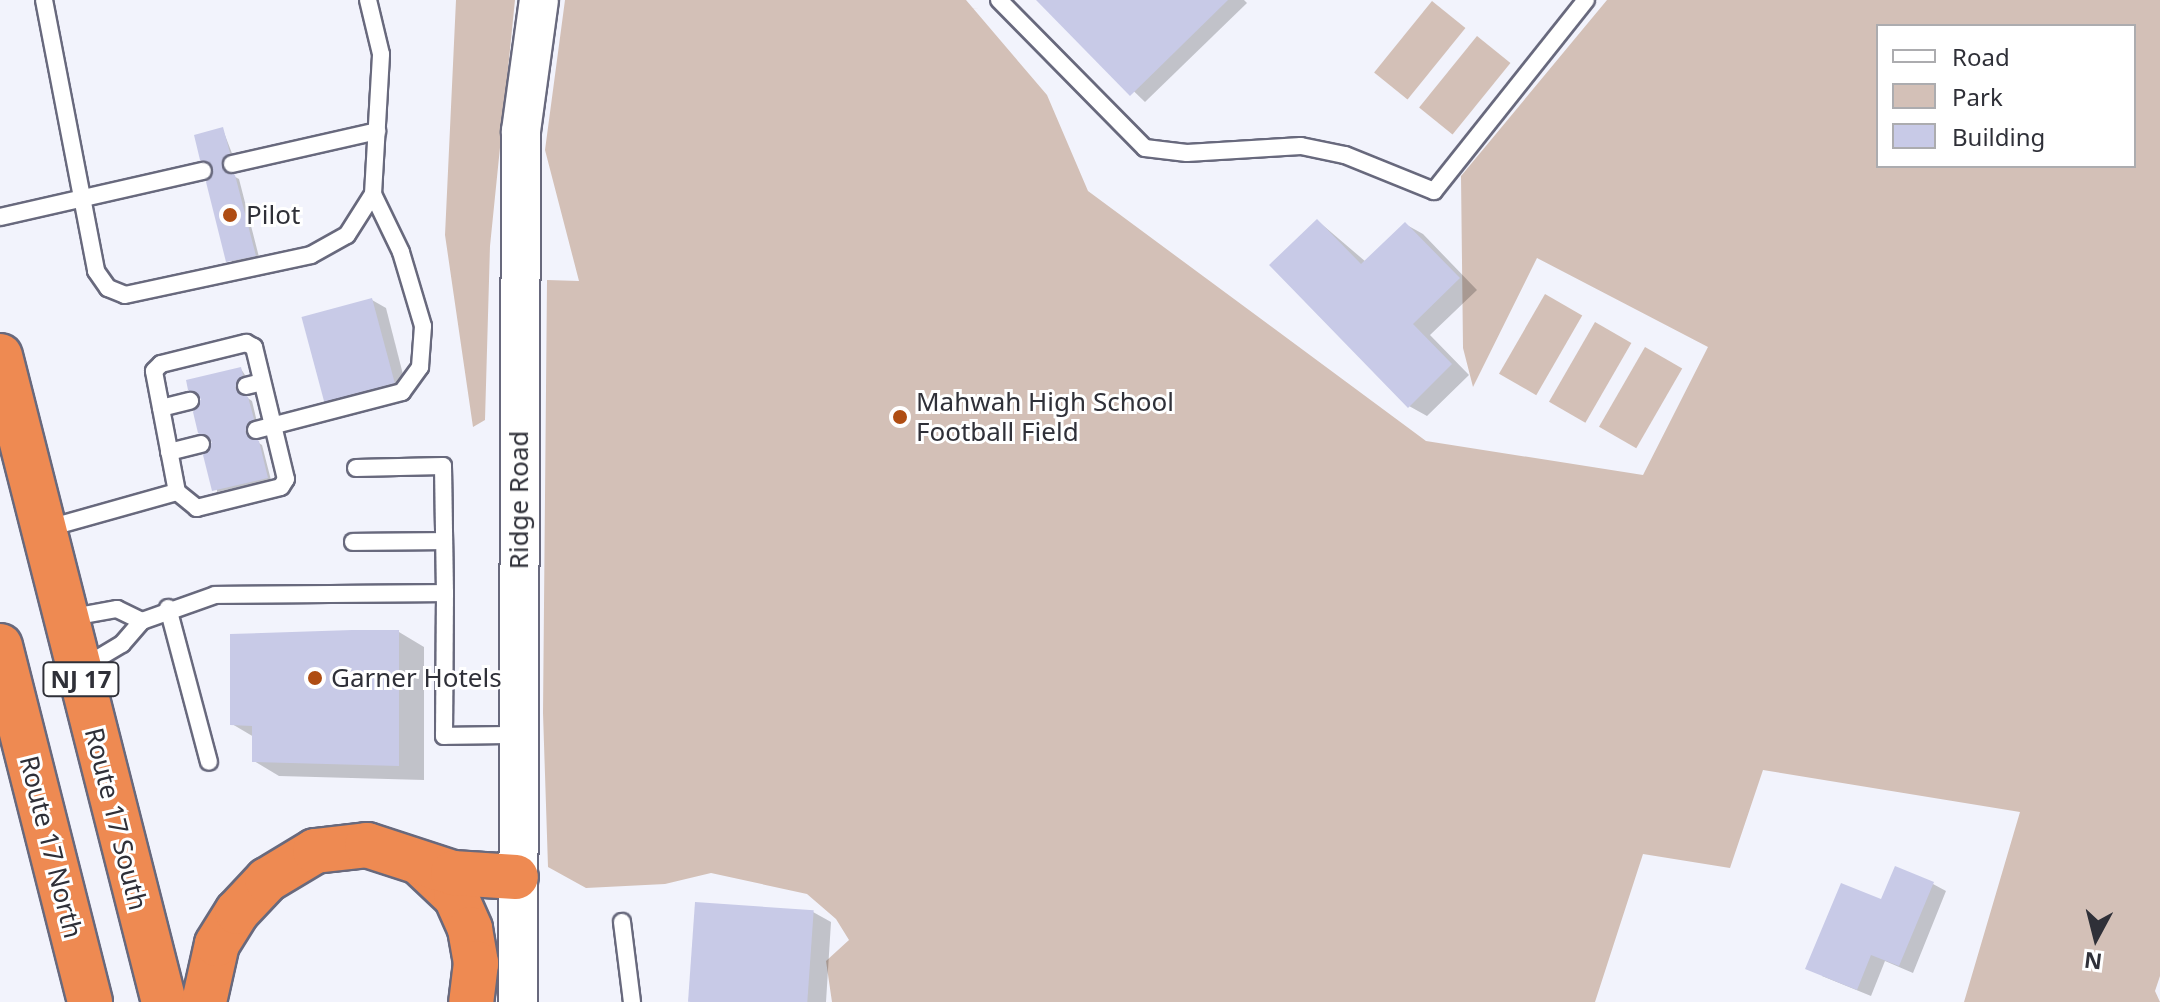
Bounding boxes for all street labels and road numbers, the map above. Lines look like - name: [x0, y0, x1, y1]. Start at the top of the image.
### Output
- street label: Ridge Road: [503, 431, 535, 569]
- road number: NJ 17: [41, 659, 121, 699]
- street label: Route 17 South: [78, 725, 154, 913]
- street label: Route 17 North: [13, 753, 89, 941]

